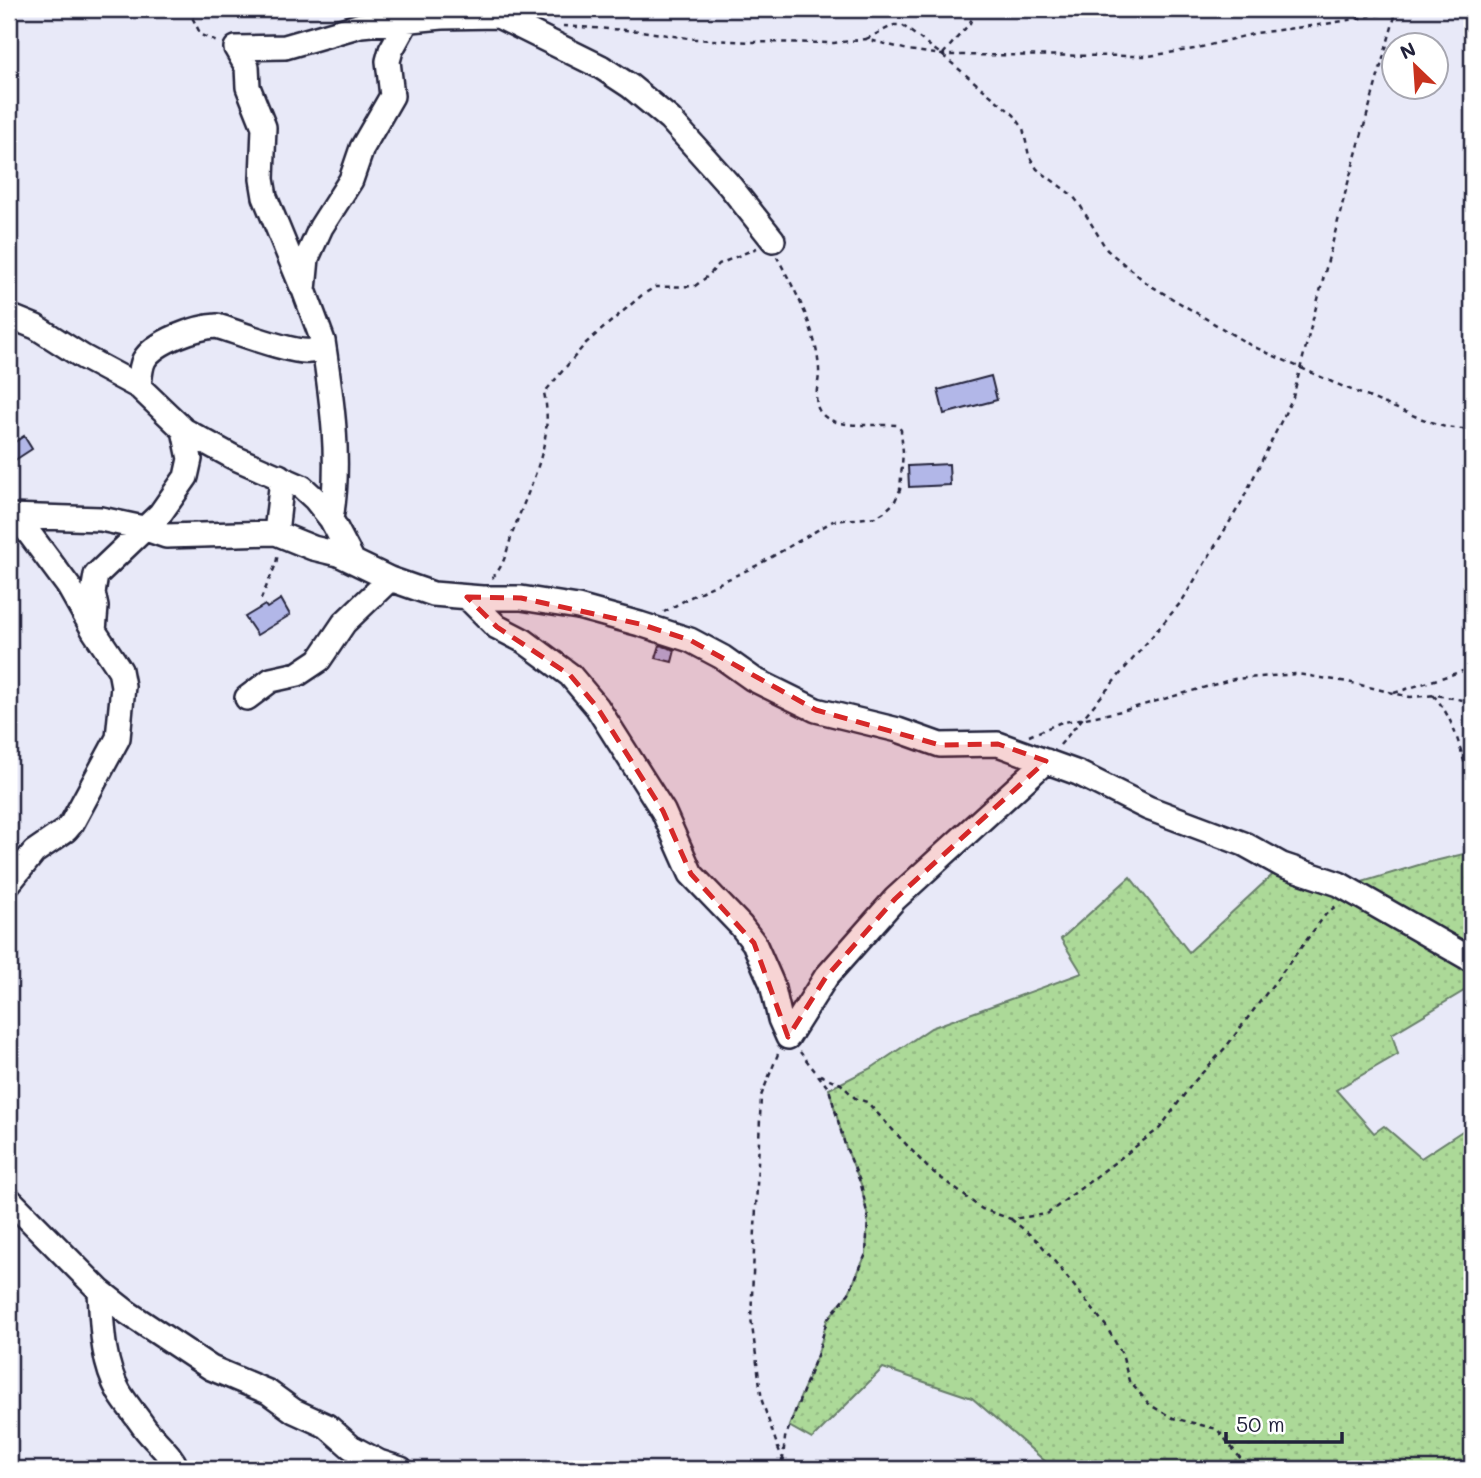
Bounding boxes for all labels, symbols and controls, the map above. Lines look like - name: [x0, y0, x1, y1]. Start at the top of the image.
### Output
- north arrow: [1380, 32, 1450, 102]
- text: N: [1396, 36, 1419, 65]
- scale bar: [1226, 1401, 1341, 1445]
- text: 50 m: [1236, 1410, 1285, 1437]

